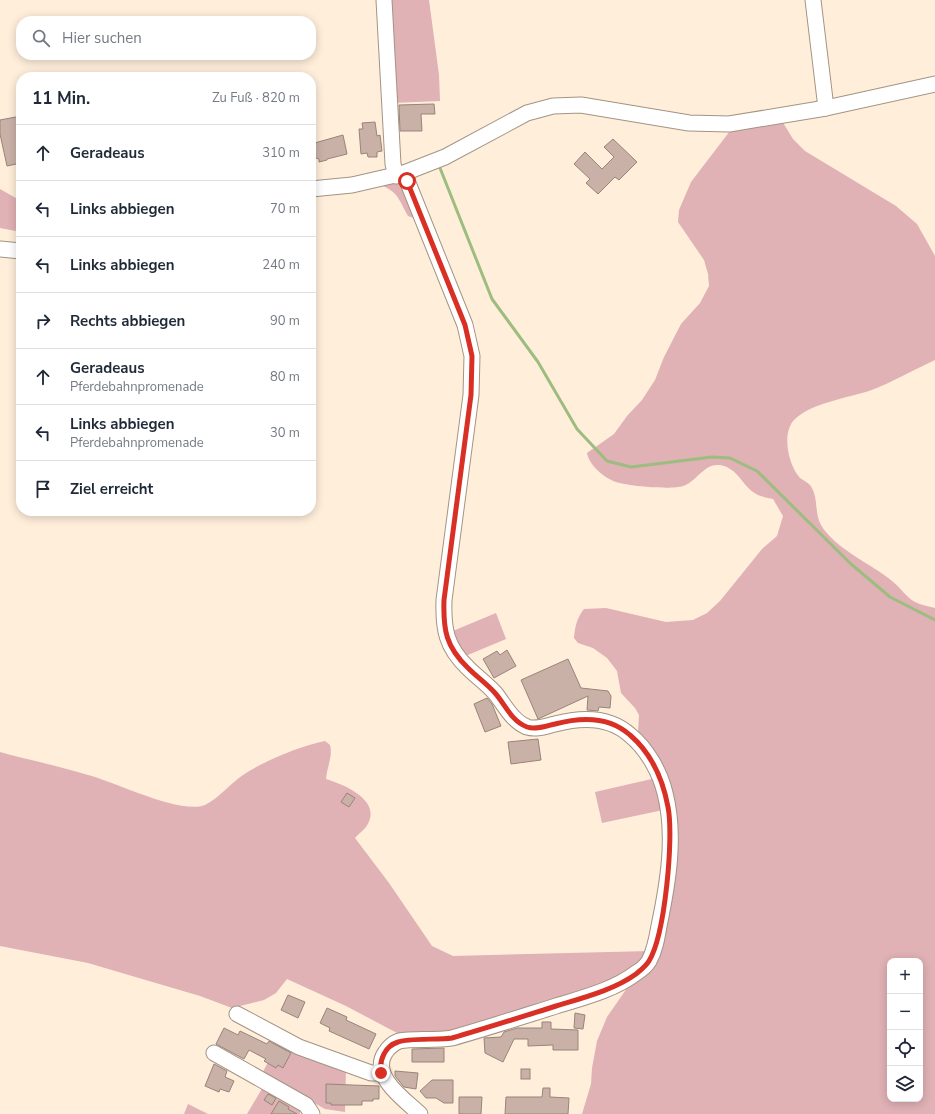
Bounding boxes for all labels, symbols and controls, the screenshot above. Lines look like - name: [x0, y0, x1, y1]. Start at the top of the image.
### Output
- search box: [16, 16, 316, 60]
- icon: search: [30, 27, 52, 49]
- text: Hier suchen: [62, 28, 142, 48]
- text: 11 Min.: [32, 87, 90, 110]
- text: Zu Fuß · 820 m: [212, 89, 300, 107]
- icon: ahead: [32, 142, 54, 164]
- text: Geradeaus: [70, 143, 145, 163]
- text: 310 m: [262, 144, 300, 162]
- route start: [398, 172, 416, 190]
- icon: left: [32, 198, 54, 220]
- text: Links abbiegen: [70, 199, 174, 219]
- text: 70 m: [270, 200, 300, 218]
- icon: left: [32, 254, 54, 276]
- text: Links abbiegen: [70, 255, 174, 275]
- text: 240 m: [262, 256, 300, 274]
- icon: right: [32, 310, 54, 332]
- text: Rechts abbiegen: [70, 311, 185, 331]
- text: 90 m: [270, 312, 300, 330]
- text: Geradeaus: [70, 358, 145, 378]
- icon: ahead: [32, 366, 54, 388]
- text: 80 m: [270, 368, 300, 386]
- text: Pferdebahnpromenade: [70, 378, 204, 396]
- text: Links abbiegen: [70, 414, 174, 434]
- icon: left: [32, 422, 54, 444]
- text: 30 m: [270, 424, 300, 442]
- text: Pferdebahnpromenade: [70, 434, 204, 452]
- icon: arrive: [32, 478, 54, 500]
- text: Ziel erreicht: [70, 479, 153, 499]
- map controls: [887, 958, 923, 1102]
- button: +: [887, 958, 923, 994]
- button: −: [887, 994, 923, 1030]
- button: locate: [887, 1030, 923, 1066]
- route end: [372, 1064, 390, 1082]
- button: layers: [887, 1066, 923, 1102]

